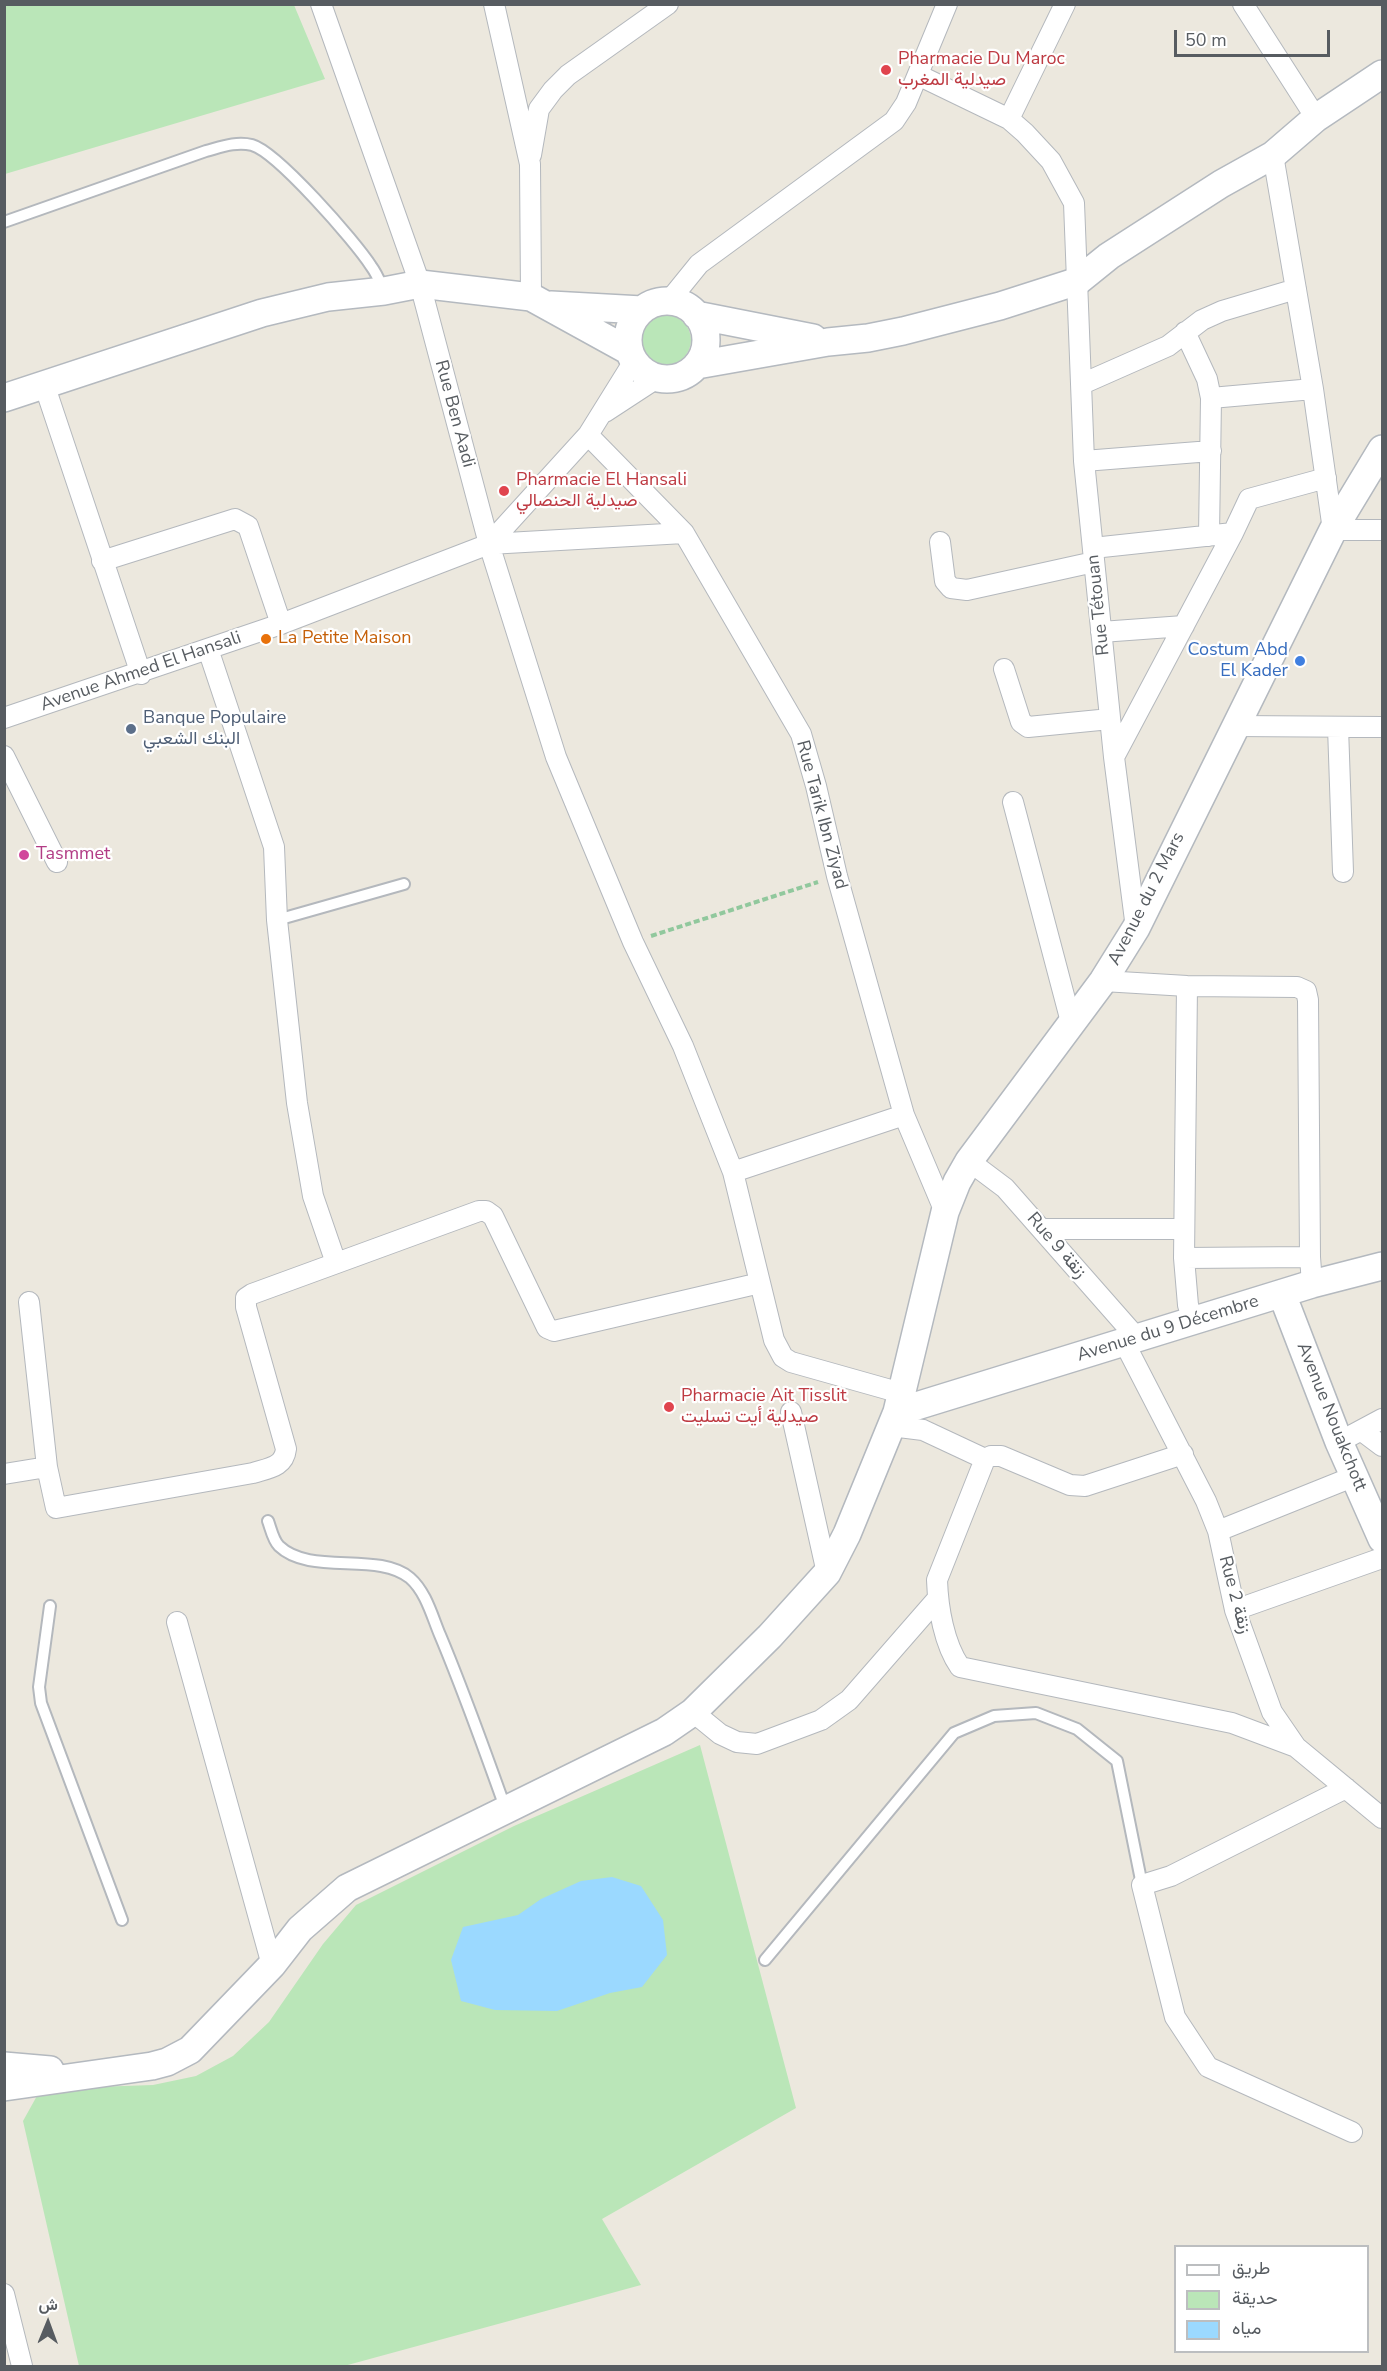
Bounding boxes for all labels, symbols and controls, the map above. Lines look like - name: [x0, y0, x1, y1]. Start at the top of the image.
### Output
- scale bar: [1177, 18, 1333, 56]
- text: 50 m: [1185, 28, 1227, 52]
- place label: Pharmacie Du Maroc صيدلية المغرب: [898, 49, 1065, 92]
- marker: Pharmacie Du Maroc صيدلية المغرب: [879, 63, 893, 77]
- street label: Rue Ben Aadi: [429, 358, 479, 470]
- place label: Pharmacie El Hansali صيدلية الحنصالي: [516, 470, 687, 512]
- marker: Pharmacie El Hansali صيدلية الحنصالي: [497, 484, 511, 498]
- street label: Rue Tétouan: [1083, 553, 1115, 657]
- street label: Avenue Ahmed El Hansali: [38, 627, 244, 717]
- place label: La Petite Maison: [278, 628, 411, 650]
- marker: La Petite Maison: [259, 632, 273, 646]
- place label: Costum Abd El Kader: [1187, 640, 1288, 682]
- marker: Costum Abd El Kader: [1293, 654, 1307, 668]
- place label: Banque Populaire البنك الشعبي: [143, 708, 286, 750]
- marker: Banque Populaire البنك الشعبي: [124, 722, 138, 736]
- street label: Rue Tarik Ibn Ziyad: [791, 738, 851, 892]
- street label: Avenue du 2 Mars: [1104, 829, 1190, 969]
- place label: Tasmmet: [36, 844, 110, 866]
- marker: Tasmmet: [17, 848, 31, 862]
- street label: Rue 9 زنقة: [1022, 1209, 1090, 1283]
- street label: Avenue du 9 Décembre: [1074, 1291, 1262, 1367]
- street label: Avenue Nouakchott: [1291, 1339, 1371, 1495]
- place label: Pharmacie Ait Tisslit صيدلية أيت تسليت: [681, 1386, 847, 1428]
- marker: Pharmacie Ait Tisslit صيدلية أيت تسليت: [662, 1400, 676, 1414]
- street label: Rue 2 زنقة: [1213, 1554, 1255, 1636]
- legend: [1174, 2245, 1369, 2353]
- text: طريق: [1232, 2256, 1270, 2280]
- text: حديقة: [1232, 2286, 1278, 2310]
- north arrow: [18, 2293, 78, 2353]
- text: ش: [38, 2294, 58, 2316]
- text: مياه: [1232, 2316, 1261, 2340]

